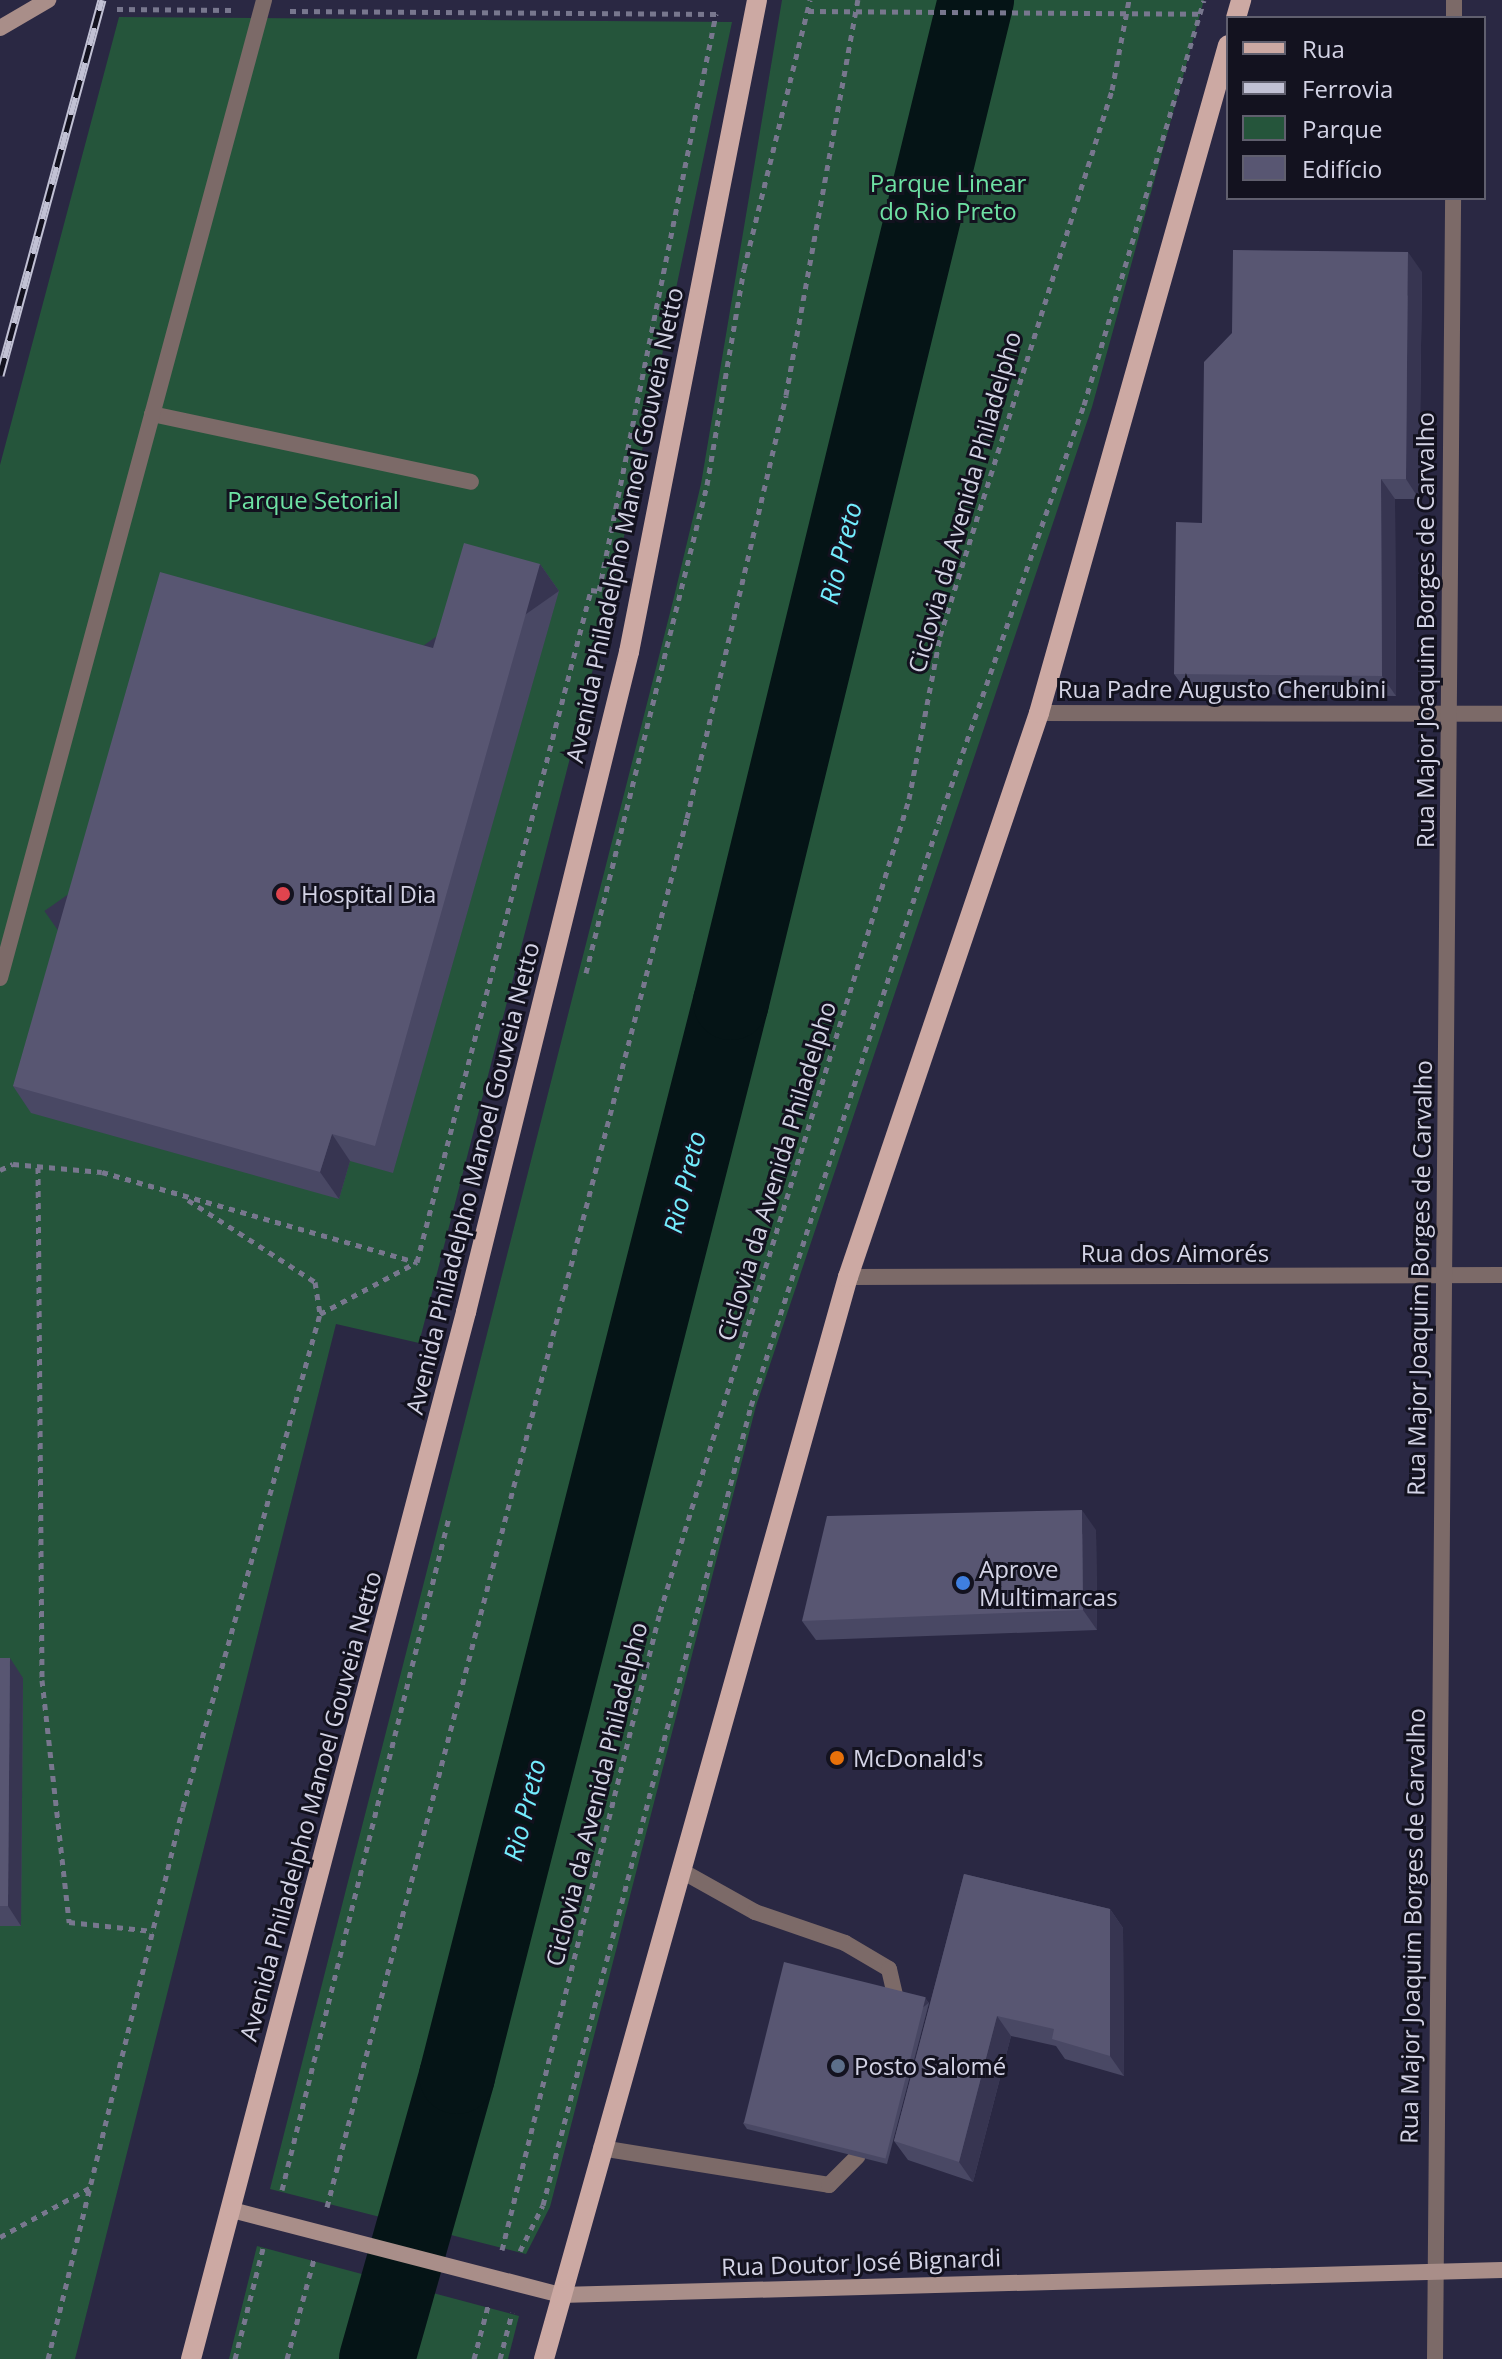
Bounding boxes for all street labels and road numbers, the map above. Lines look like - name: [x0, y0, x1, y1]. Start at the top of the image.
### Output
- street label: Avenida Philadelpho Manoel Gouveia Netto: [559, 285, 689, 765]
- street label: Ciclovia da Avenida Philadelpho: [901, 328, 1027, 676]
- street label: Rua Major Joaquim Borges de Carvalho: [1411, 412, 1439, 848]
- street label: Rua Padre Augusto Cherubini: [1058, 675, 1386, 703]
- street label: Avenida Philadelpho Manoel Gouveia Netto: [399, 939, 545, 1417]
- street label: Ciclovia da Avenida Philadelpho: [711, 998, 841, 1344]
- street label: Rua Major Joaquim Borges de Carvalho: [1401, 1060, 1437, 1496]
- street label: Rua dos Aimorés: [1081, 1239, 1269, 1267]
- street label: Avenida Philadelpho Manoel Gouveia Netto: [233, 1568, 387, 2044]
- street label: Ciclovia da Avenida Philadelpho: [539, 1619, 653, 1969]
- street label: Rua Major Joaquim Borges de Carvalho: [1394, 1708, 1430, 2144]
- street label: Rua Doutor José Bignardi: [721, 2243, 1001, 2281]

